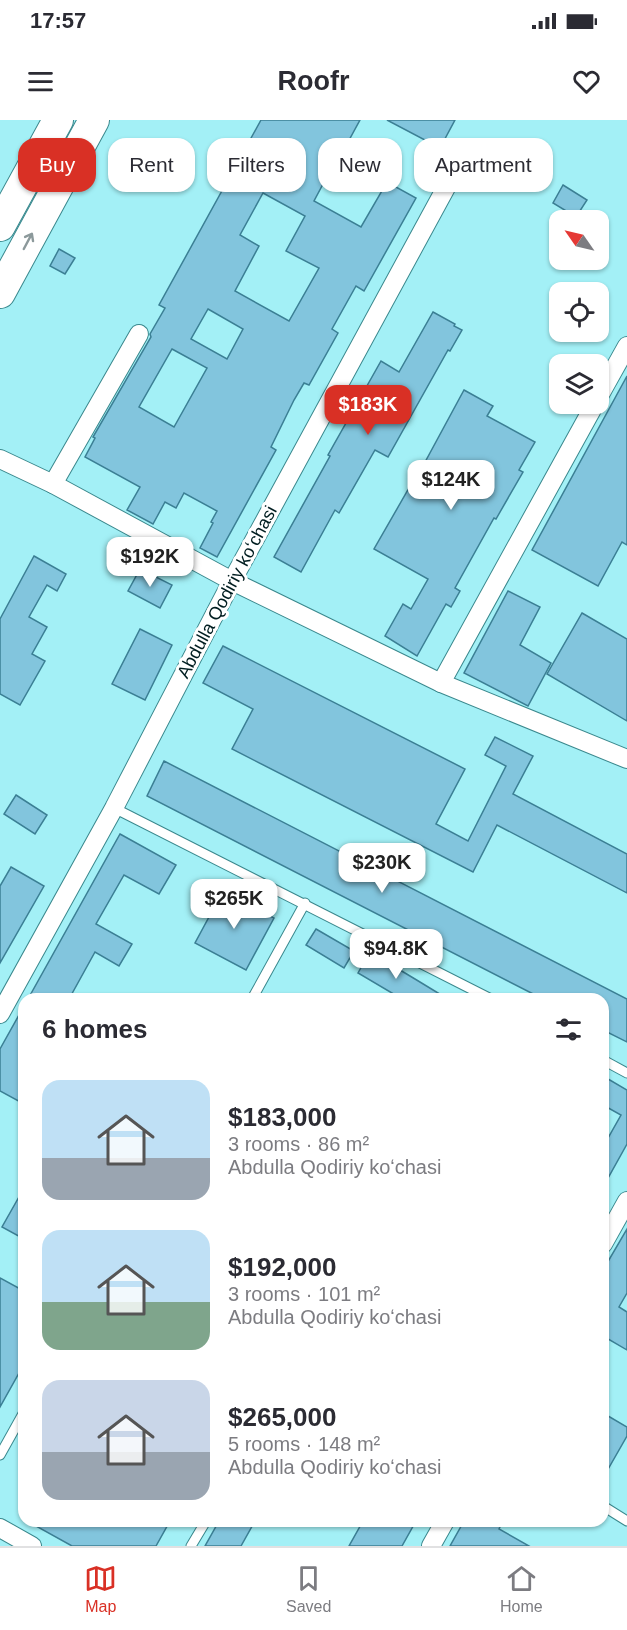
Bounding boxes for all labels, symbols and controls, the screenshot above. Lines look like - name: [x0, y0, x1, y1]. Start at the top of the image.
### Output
- text: 17:57: [30, 8, 86, 33]
- icon: menu: [24, 65, 57, 98]
- icon: heart: [570, 65, 603, 98]
- text: Roofr: [278, 66, 349, 96]
- chip: Buy: [18, 138, 96, 192]
- chip: Rent: [108, 138, 195, 192]
- chip: Filters: [207, 138, 306, 192]
- chip: New: [318, 138, 402, 192]
- chip: Apartment: [414, 138, 553, 192]
- north arrow: [549, 210, 609, 270]
- map controls: [549, 210, 609, 414]
- one-way arrow: [23, 233, 34, 251]
- button: locate: [549, 282, 609, 342]
- button: layers: [549, 354, 609, 414]
- pin: $183K: [326, 385, 410, 436]
- text: $183K: [339, 393, 397, 415]
- pin: $124K: [409, 460, 493, 511]
- text: $124K: [422, 468, 480, 490]
- street label: Abdulla Qodiriy koʻchasi: [173, 503, 281, 681]
- pin: $192K: [108, 537, 192, 588]
- text: $192K: [121, 545, 179, 567]
- pin: $230K: [340, 843, 424, 894]
- text: $230K: [353, 851, 411, 873]
- pin: $265K: [192, 879, 276, 930]
- text: $265K: [205, 887, 263, 909]
- pin: $94.8K: [347, 929, 445, 980]
- text: $94.8K: [364, 937, 428, 959]
- icon: filters: [552, 1013, 585, 1046]
- text: 6 homes: [42, 1014, 148, 1044]
- text: $183,000: [228, 1102, 336, 1132]
- icon: home: [90, 1104, 162, 1176]
- text: 3 rooms · 86 m²: [228, 1133, 369, 1155]
- text: Abdulla Qodiriy koʻchasi: [228, 1156, 441, 1178]
- text: $192,000: [228, 1252, 336, 1282]
- icon: home: [90, 1254, 162, 1326]
- text: 3 rooms · 101 m²: [228, 1283, 380, 1305]
- text: Abdulla Qodiriy koʻchasi: [228, 1306, 441, 1328]
- text: $265,000: [228, 1402, 336, 1432]
- icon: home: [90, 1404, 162, 1476]
- text: 5 rooms · 148 m²: [228, 1433, 380, 1455]
- text: Abdulla Qodiriy koʻchasi: [228, 1456, 441, 1478]
- tab: Map: [84, 1562, 117, 1616]
- tab: Saved: [286, 1562, 331, 1616]
- tab: Home: [500, 1562, 543, 1616]

